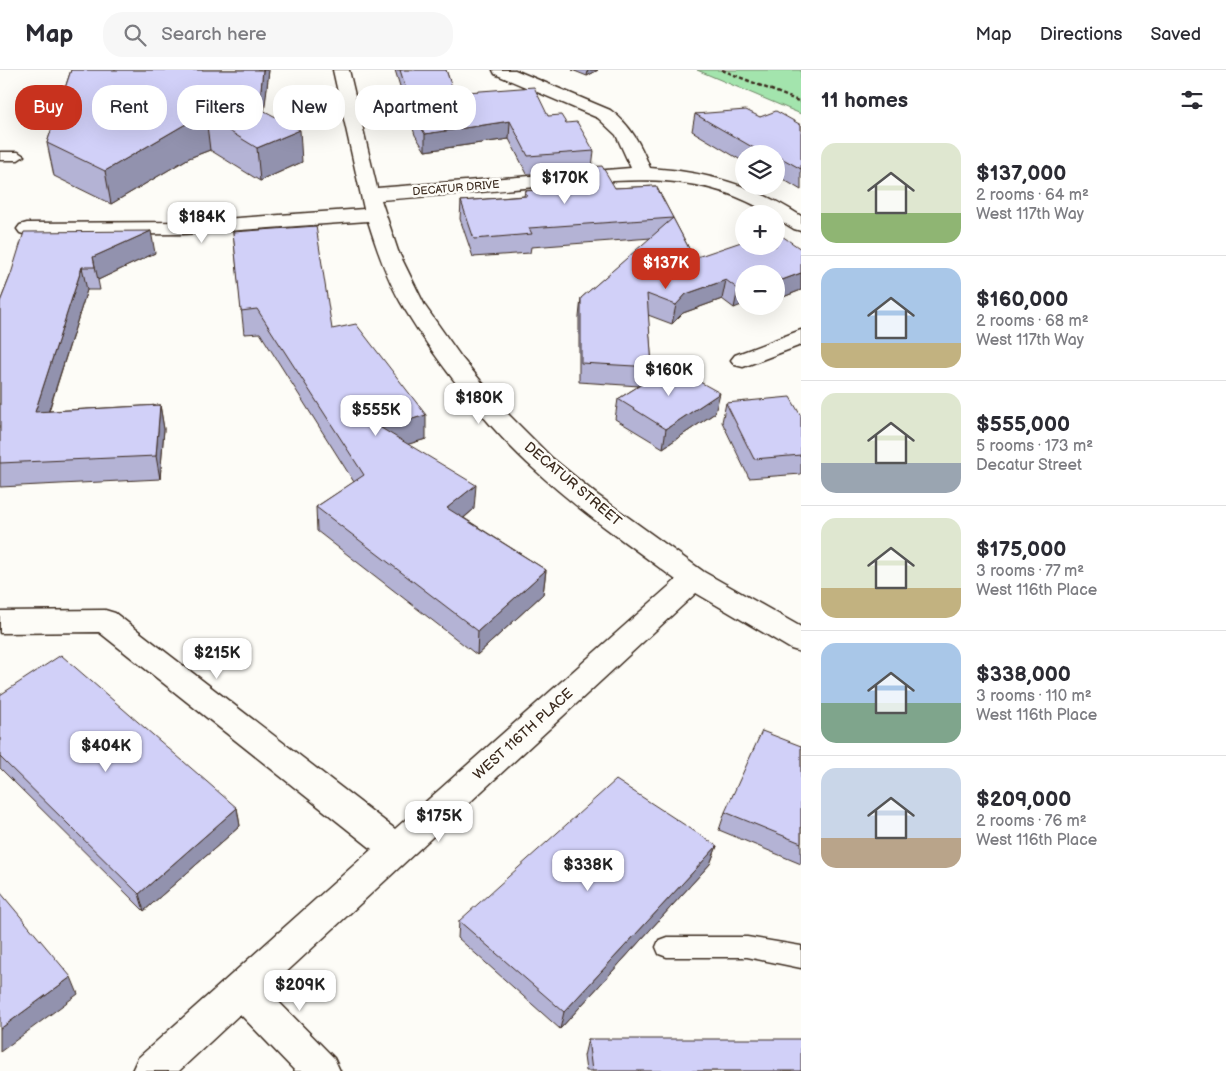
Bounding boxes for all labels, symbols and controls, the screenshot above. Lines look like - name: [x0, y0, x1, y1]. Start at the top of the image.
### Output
- search box: [103, 12, 453, 57]
- text: Map: [25, 20, 73, 49]
- icon: search: [121, 21, 149, 49]
- text: Search here: [161, 23, 267, 46]
- text: Map: [976, 24, 1012, 45]
- text: Directions: [1040, 24, 1122, 45]
- text: Saved: [1150, 24, 1201, 45]
- chip: Buy: [15, 85, 82, 130]
- chip: Rent: [92, 85, 167, 130]
- chip: Filters: [177, 85, 263, 130]
- chip: New: [273, 85, 345, 130]
- chip: Apartment: [355, 85, 476, 130]
- icon: filters: [1178, 86, 1206, 114]
- text: 11 homes: [821, 88, 908, 113]
- map controls: [735, 145, 785, 315]
- button: layers: [735, 145, 785, 195]
- text: $137,000: [976, 161, 1066, 186]
- pin: $170K: [530, 162, 600, 205]
- icon: home: [861, 163, 921, 223]
- text: $170K: [542, 169, 588, 188]
- street label: DECATUR DRIVE: [412, 178, 500, 198]
- text: 2 rooms · 64 m²: [976, 186, 1089, 205]
- pin: $184K: [167, 202, 237, 244]
- button: +: [735, 205, 785, 255]
- text: West 117th Way: [976, 205, 1084, 224]
- text: $184K: [178, 208, 226, 227]
- pin: $137K: [631, 248, 701, 290]
- text: $137K: [643, 254, 689, 273]
- button: −: [735, 265, 785, 315]
- text: $160,000: [976, 287, 1068, 312]
- icon: home: [861, 288, 921, 348]
- text: 2 rooms · 68 m²: [976, 312, 1089, 331]
- text: West 117th Way: [976, 331, 1084, 350]
- pin: $160K: [634, 354, 704, 397]
- text: $160K: [645, 361, 693, 380]
- pin: $180K: [444, 382, 514, 425]
- text: $180K: [455, 389, 503, 408]
- pin: $555K: [341, 394, 411, 437]
- text: $555K: [351, 401, 401, 420]
- text: $555,000: [976, 412, 1070, 437]
- icon: home: [861, 413, 921, 473]
- text: 5 rooms · 173 m²: [976, 437, 1093, 456]
- street label: DECATUR STREET: [521, 438, 626, 530]
- text: Decatur Street: [976, 456, 1082, 475]
- text: $175,000: [976, 537, 1066, 562]
- icon: home: [861, 538, 921, 598]
- text: 3 rooms · 77 m²: [976, 562, 1084, 581]
- text: West 116th Place: [976, 581, 1097, 600]
- pin: $215K: [182, 638, 252, 680]
- text: $215K: [194, 644, 240, 663]
- text: $338,000: [976, 662, 1071, 687]
- icon: home: [861, 663, 921, 723]
- street label: WEST 116TH PLACE: [470, 685, 576, 783]
- text: 3 rooms · 110 m²: [976, 687, 1092, 706]
- text: West 116th Place: [976, 706, 1097, 725]
- pin: $404K: [71, 730, 141, 773]
- text: $404K: [81, 737, 131, 756]
- text: $209,000: [976, 787, 1071, 812]
- icon: home: [861, 788, 921, 848]
- pin: $175K: [404, 800, 474, 843]
- text: $175K: [416, 807, 462, 826]
- text: 2 rooms · 76 m²: [976, 812, 1087, 831]
- text: West 116th Place: [976, 831, 1097, 850]
- pin: $338K: [553, 850, 623, 892]
- text: $338K: [563, 856, 613, 875]
- pin: $209K: [265, 970, 335, 1012]
- text: $209K: [275, 976, 325, 995]

